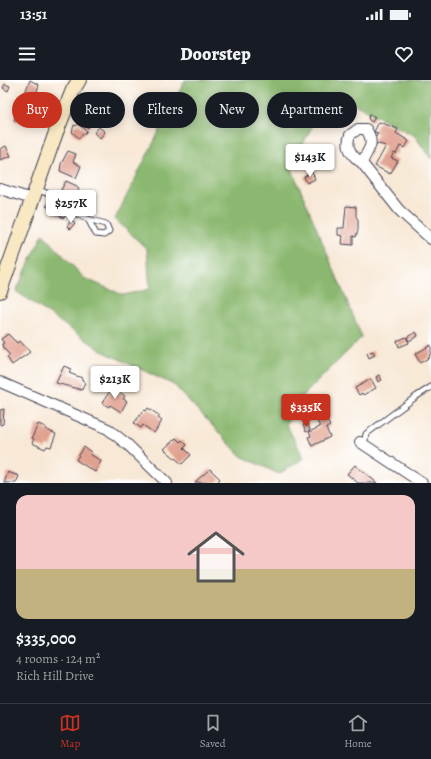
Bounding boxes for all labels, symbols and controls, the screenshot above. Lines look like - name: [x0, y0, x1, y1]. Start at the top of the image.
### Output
- text: 13:51: [20, 4, 47, 24]
- text: Doorstep: [180, 42, 251, 66]
- icon: menu: [16, 43, 38, 65]
- icon: heart: [393, 43, 415, 65]
- chip: Buy: [12, 92, 62, 128]
- chip: Rent: [70, 92, 125, 128]
- chip: Filters: [133, 92, 197, 128]
- chip: New: [205, 92, 259, 128]
- chip: Apartment: [267, 92, 357, 128]
- pin: $143K: [282, 144, 338, 178]
- text: $143K: [295, 148, 325, 165]
- pin: $257K: [43, 190, 99, 224]
- text: $257K: [55, 194, 87, 211]
- pin: $213K: [87, 366, 143, 400]
- text: $213K: [99, 370, 131, 387]
- pin: $335K: [278, 394, 334, 428]
- text: $335K: [290, 398, 322, 415]
- icon: home: [180, 521, 252, 593]
- text: $335,000: [16, 627, 76, 650]
- text: 4 rooms · 124 m²: [16, 650, 100, 667]
- text: Rich Hill Drive: [16, 667, 94, 684]
- tab: Map: [59, 712, 81, 751]
- tab: Saved: [200, 712, 226, 751]
- tab: Home: [344, 712, 372, 751]

